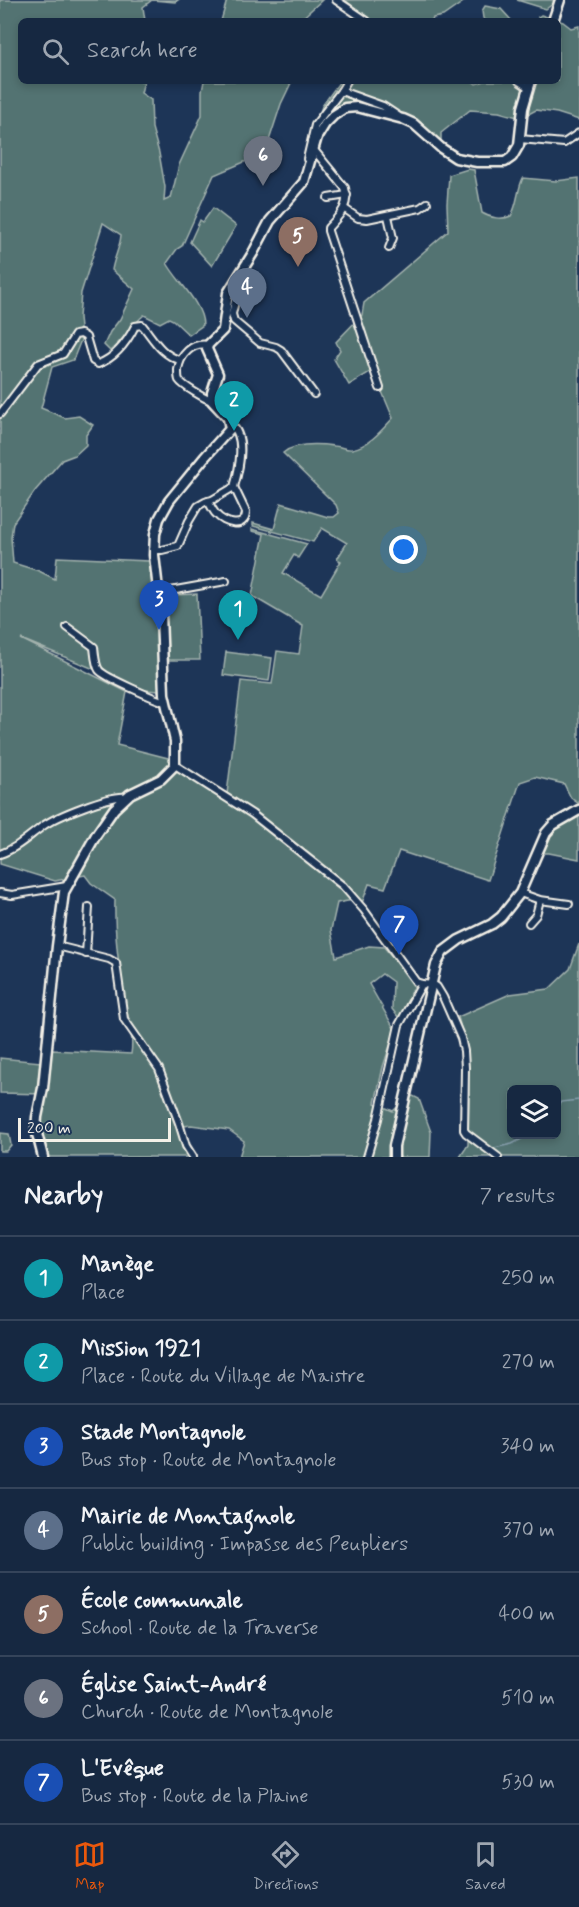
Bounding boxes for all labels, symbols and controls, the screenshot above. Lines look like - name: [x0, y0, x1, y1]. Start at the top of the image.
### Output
- search box: [18, 18, 561, 84]
- icon: search: [39, 35, 72, 68]
- text: Search here: [87, 37, 198, 65]
- pin: 6: [244, 136, 282, 186]
- pin: 5: [278, 218, 318, 267]
- pin: 4: [228, 268, 266, 318]
- pin: 2: [214, 382, 254, 431]
- your location: [389, 535, 418, 564]
- pin: 3: [140, 580, 178, 630]
- pin: 1: [218, 590, 258, 640]
- pin: 7: [380, 906, 418, 955]
- map controls: [507, 1085, 561, 1139]
- button: layers: [507, 1085, 561, 1139]
- scale bar: [18, 1115, 171, 1142]
- text: 200 m: [27, 1118, 71, 1139]
- text: Nearby: [24, 1179, 103, 1213]
- text: 7 results: [480, 1183, 555, 1210]
- text: Manège: [81, 1251, 154, 1279]
- text: 1: [39, 1265, 48, 1292]
- text: 250 m: [501, 1265, 555, 1292]
- text: Place: [81, 1279, 125, 1306]
- text: Mission 1921: [81, 1335, 201, 1363]
- text: 2: [39, 1349, 48, 1376]
- text: 270 m: [502, 1349, 555, 1376]
- text: Place · Route du Village de Maistre: [81, 1363, 365, 1390]
- text: Stade Montagnole: [81, 1419, 246, 1447]
- text: 3: [39, 1433, 48, 1460]
- text: 340 m: [500, 1433, 555, 1460]
- text: Bus stop · Route de Montagnole: [81, 1447, 337, 1474]
- text: Mairie de Montagnole: [81, 1503, 295, 1531]
- text: 4: [38, 1517, 49, 1544]
- text: 370 m: [503, 1517, 555, 1544]
- text: Public building · Impasse des Peupliers: [81, 1531, 408, 1558]
- text: École communale: [81, 1587, 243, 1615]
- text: 5: [38, 1601, 50, 1628]
- text: 400 m: [499, 1601, 555, 1628]
- text: School · Route de la Traverse: [81, 1615, 319, 1642]
- text: Église Saint-André: [81, 1671, 266, 1699]
- text: 6: [38, 1685, 49, 1712]
- text: 510 m: [501, 1685, 555, 1712]
- text: Church · Route de Montagnole: [81, 1699, 334, 1726]
- text: L'Evêque: [81, 1755, 164, 1783]
- text: 7: [37, 1769, 50, 1796]
- text: 530 m: [501, 1769, 555, 1796]
- text: Bus stop · Route de la Plaine: [81, 1783, 308, 1810]
- tab: Map: [73, 1838, 106, 1895]
- tab: Directions: [253, 1838, 319, 1895]
- tab: Saved: [465, 1838, 506, 1895]

